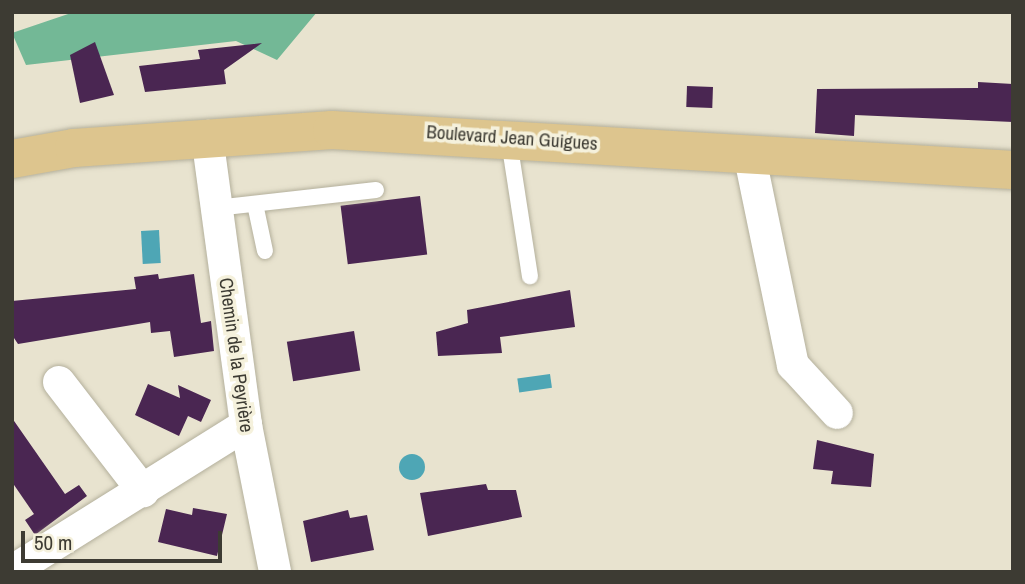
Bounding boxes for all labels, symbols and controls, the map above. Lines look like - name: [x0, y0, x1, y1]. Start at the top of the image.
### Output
- street label: Boulevard Jean Guigues: [426, 121, 598, 155]
- street label: Chemin de la Peyrière: [214, 276, 258, 434]
- scale bar: [24, 518, 226, 562]
- text: 50 m: [34, 528, 72, 557]

